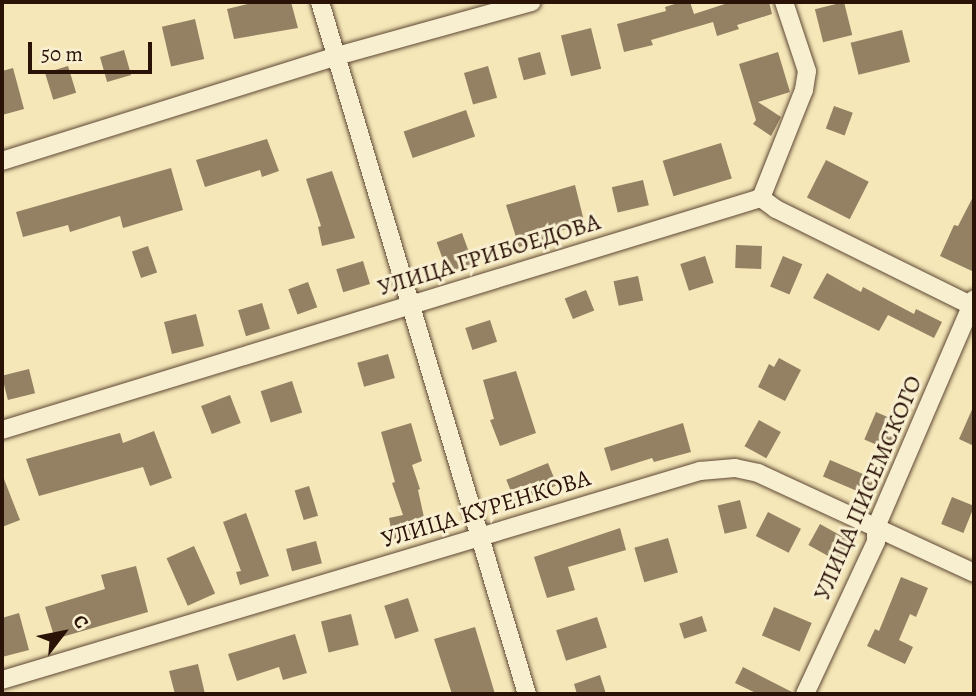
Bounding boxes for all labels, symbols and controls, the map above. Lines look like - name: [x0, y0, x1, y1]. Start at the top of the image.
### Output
- scale bar: [32, 28, 156, 72]
- text: 50 m: [41, 40, 83, 68]
- street label: УЛИЦА ГРИБОЕДОВА: [374, 207, 604, 303]
- street label: УЛИЦА ПИСЕМСКОГО: [808, 371, 928, 605]
- street label: УЛИЦА КУРЕНКОВА: [378, 464, 594, 554]
- north arrow: [28, 598, 98, 668]
- text: С: [67, 610, 95, 634]

